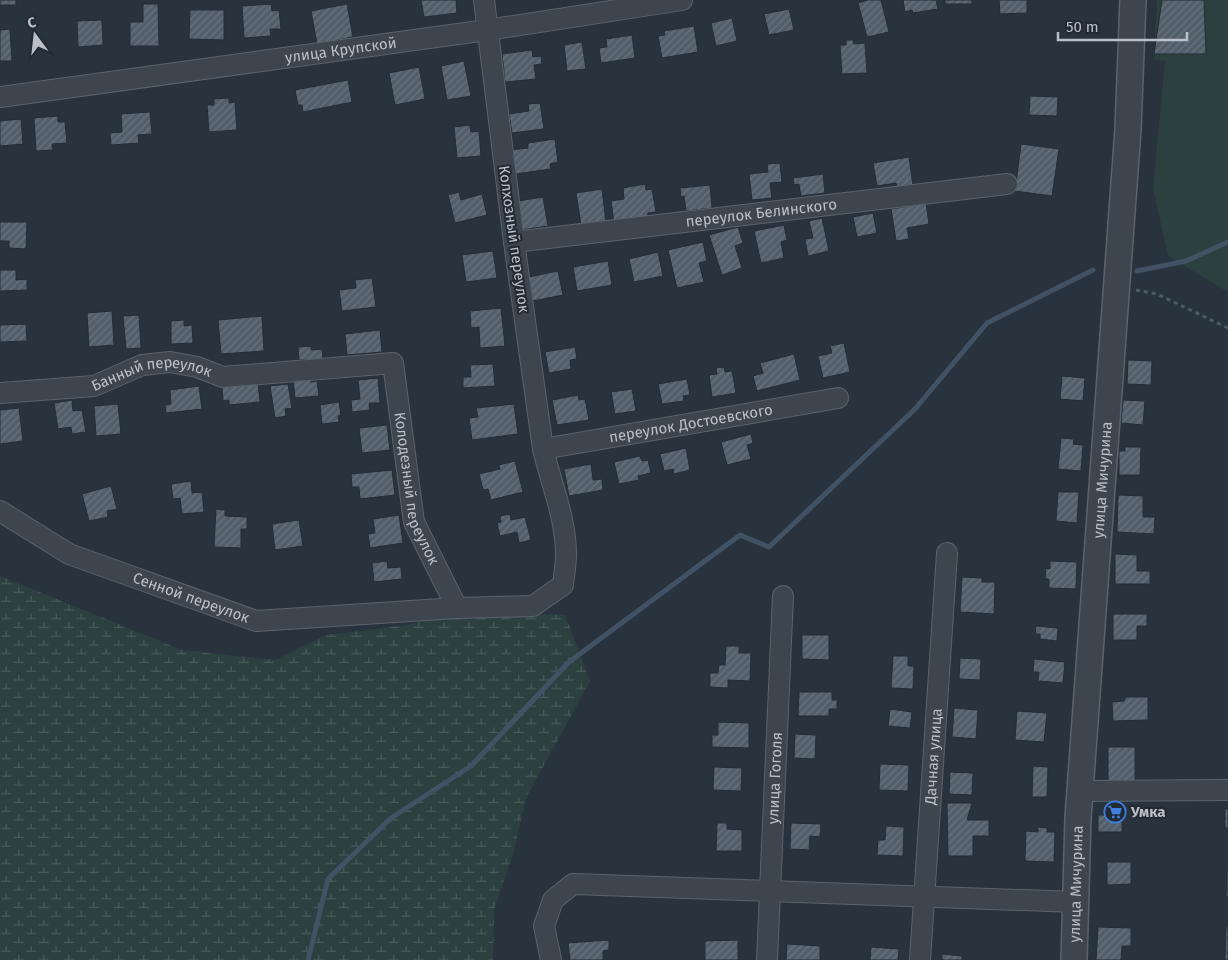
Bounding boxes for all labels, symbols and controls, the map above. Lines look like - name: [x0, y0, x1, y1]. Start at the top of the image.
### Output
- north arrow: [10, 10, 60, 60]
- scale bar: [1058, 10, 1187, 42]
- text: С: [26, 14, 38, 32]
- text: 50 m: [1066, 18, 1099, 36]
- street label: улица Крупской: [284, 34, 398, 67]
- street label: Колхозный переулок: [495, 164, 533, 314]
- street label: переулок Белинского: [685, 195, 838, 231]
- street label: Банный переулок: [89, 353, 215, 395]
- street label: переулок Достоевского: [608, 400, 774, 446]
- street label: Колодезный переулок: [391, 411, 443, 568]
- street label: улица Мичурина: [1089, 421, 1116, 539]
- street label: Сенной переулок: [130, 569, 252, 627]
- street label: Дачная улица: [921, 708, 946, 806]
- street label: улица Гоголя: [764, 732, 786, 825]
- supermarket icon: Умка: [1103, 800, 1127, 824]
- place label: Умка: [1130, 803, 1165, 821]
- street label: улица Мичурина: [1065, 825, 1087, 943]

